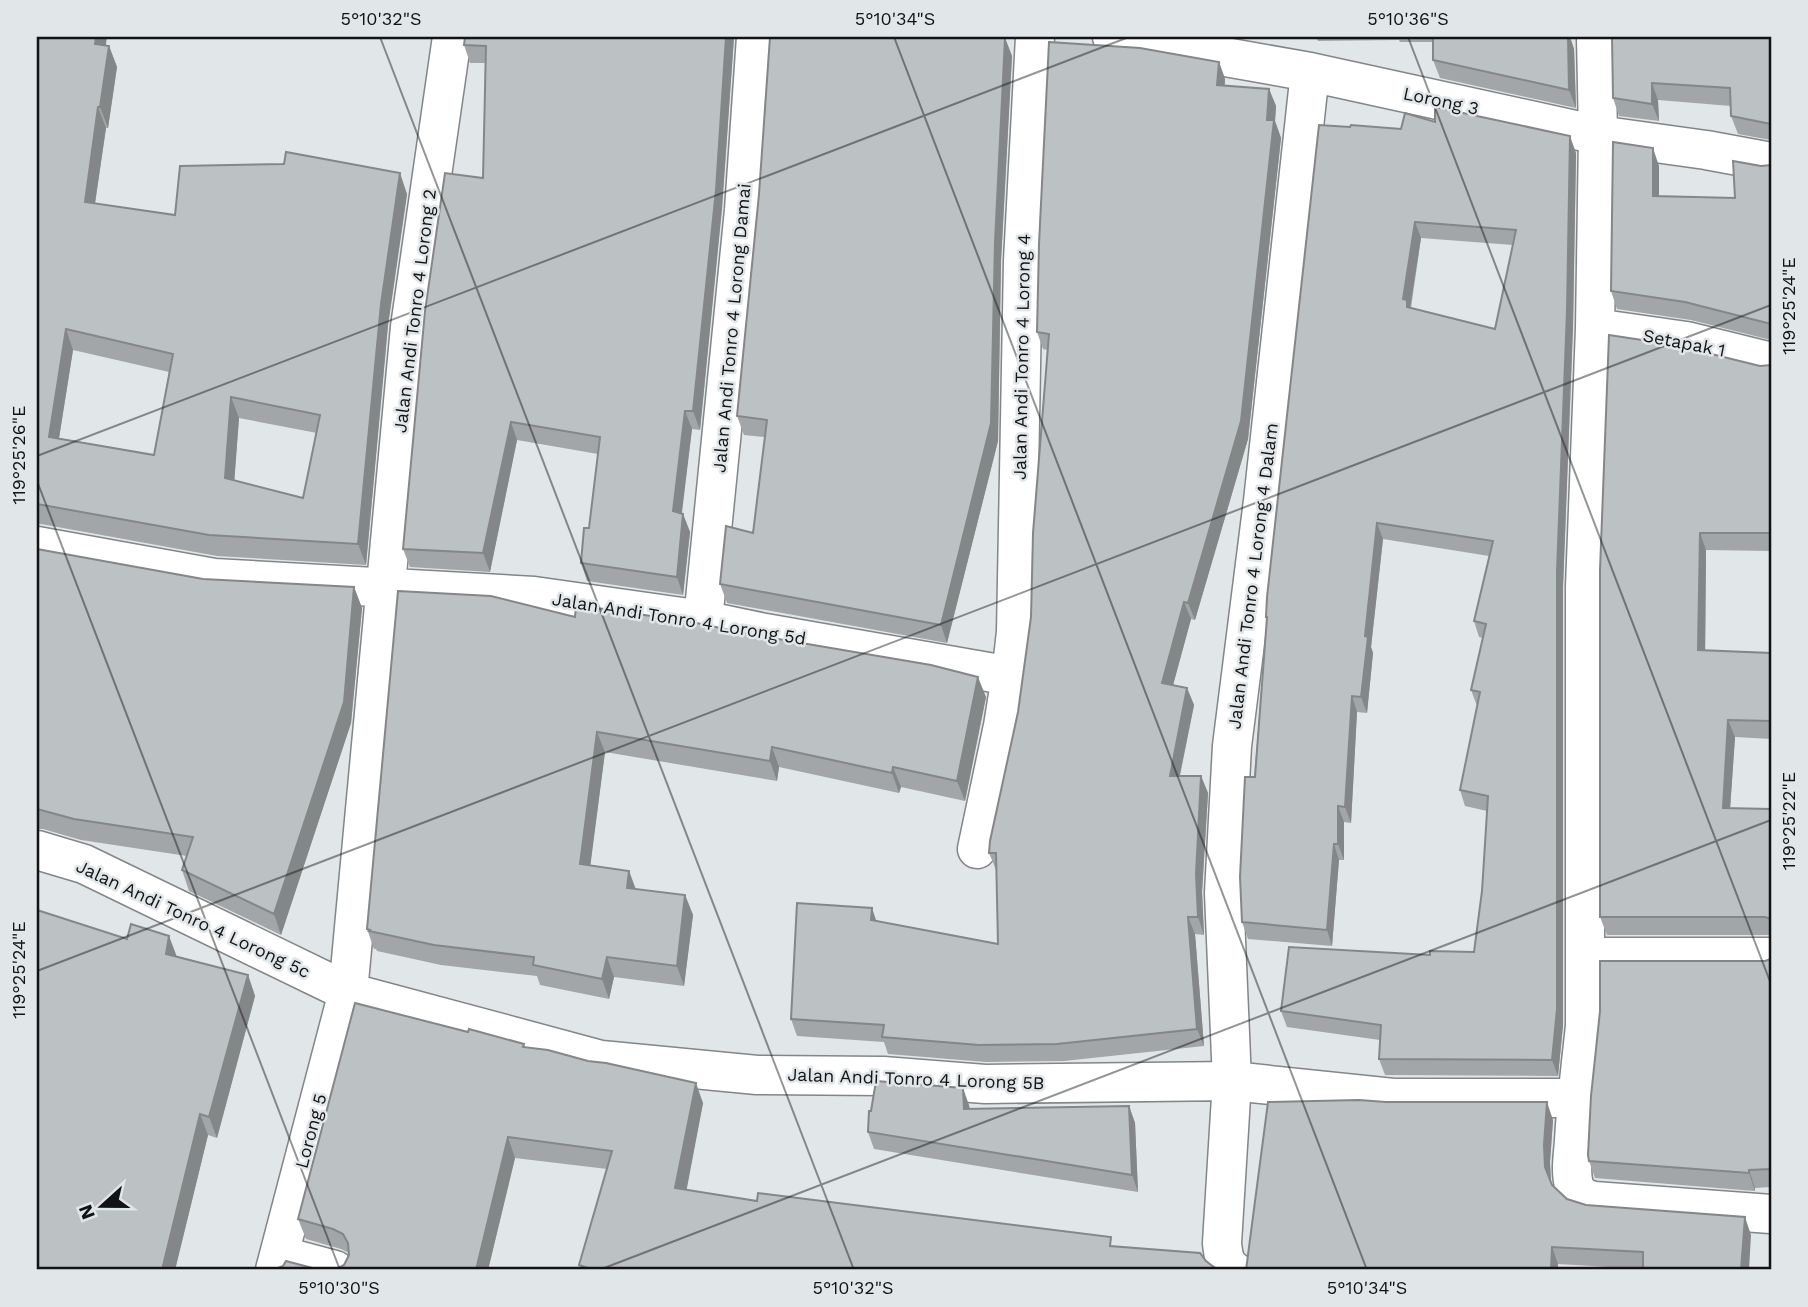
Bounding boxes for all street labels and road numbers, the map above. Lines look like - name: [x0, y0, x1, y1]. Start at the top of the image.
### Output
- street label: Lorong 3: [1402, 82, 1481, 119]
- street label: Jalan Andi Tonro 4 Lorong Damai: [708, 182, 755, 473]
- street label: Jalan Andi Tonro 4 Lorong 2: [389, 188, 440, 434]
- street label: Jalan Andi Tonro 4 Lorong 4: [1009, 234, 1034, 480]
- street label: Setapak 1: [1641, 324, 1727, 361]
- street label: Jalan Andi Tonro 4 Lorong 4 Dalam: [1223, 422, 1282, 730]
- street label: Jalan Andi Tonro 4 Lorong 5d: [551, 588, 808, 649]
- street label: Jalan Andi Tonro 4 Lorong 5c: [73, 855, 313, 982]
- street label: Jalan Andi Tonro 4 Lorong 5B: [787, 1064, 1045, 1093]
- street label: Lorong 5: [290, 1091, 331, 1171]

